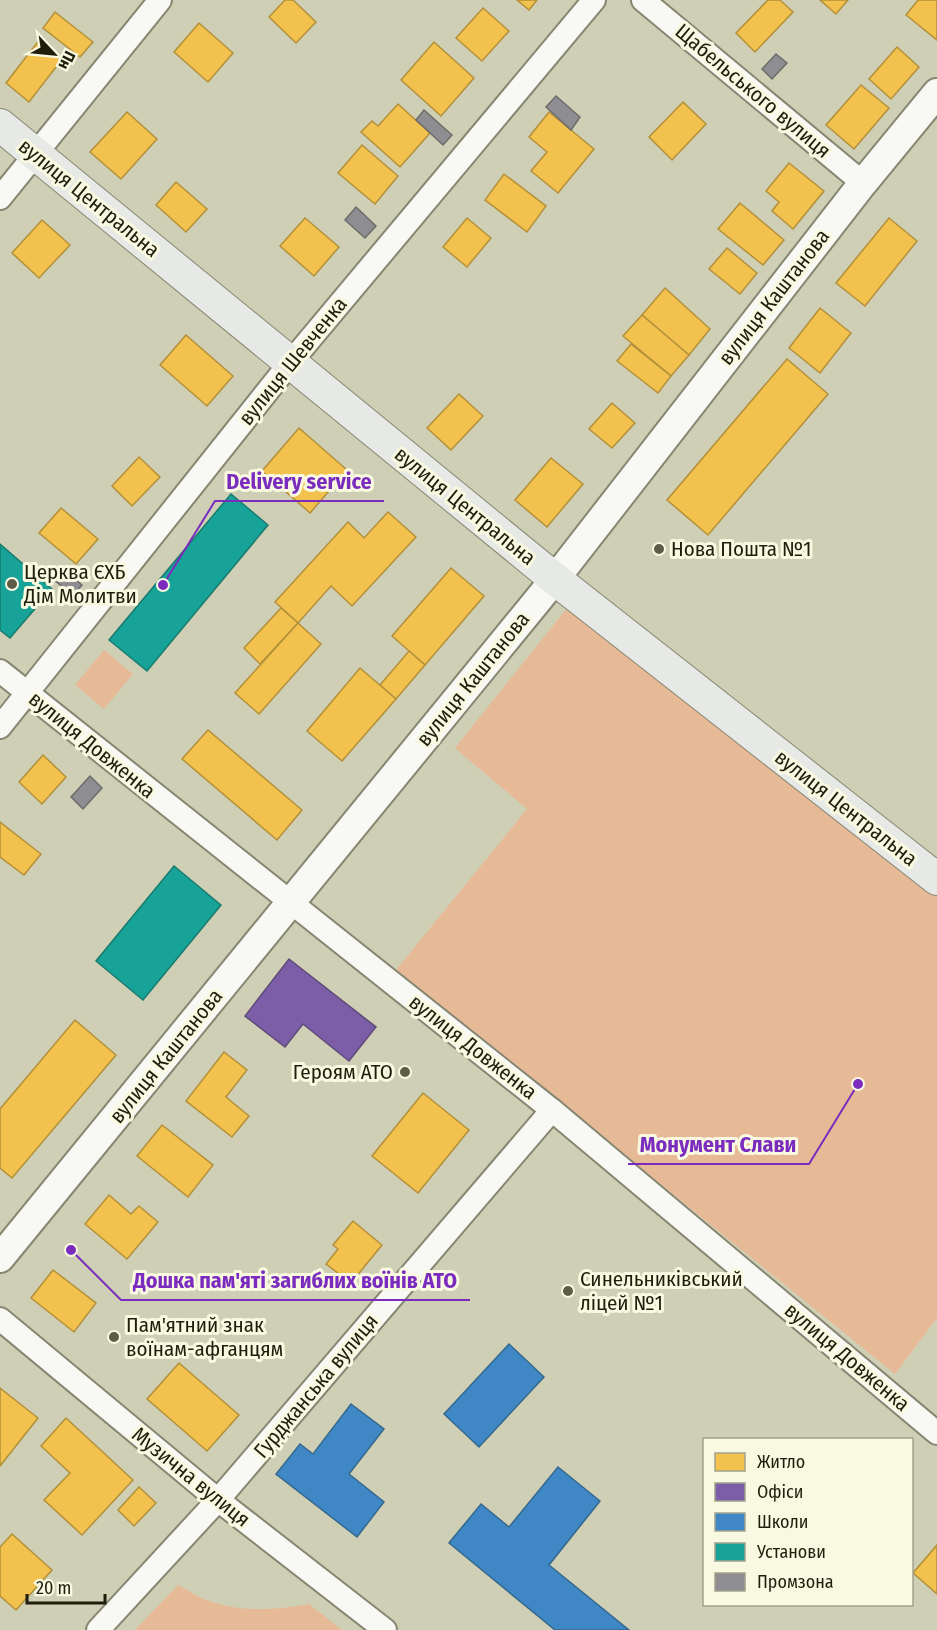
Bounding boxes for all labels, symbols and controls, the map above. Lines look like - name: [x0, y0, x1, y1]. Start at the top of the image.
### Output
- street label: Щабельського вулиця: [670, 18, 836, 164]
- north arrow: [24, 24, 84, 84]
- text: Пн: [55, 48, 80, 73]
- street label: вулиця Центральна: [13, 133, 165, 263]
- street label: вулиця Каштанова: [713, 224, 835, 370]
- street label: вулиця Шевченка: [233, 292, 353, 430]
- street label: вулиця Центральна: [389, 441, 541, 571]
- callout: Delivery service: [215, 461, 384, 501]
- text: Delivery service: [226, 468, 372, 495]
- place label: Нова Пошта №1: [671, 536, 811, 562]
- marker: Нова Пошта №1: [652, 542, 666, 556]
- place label: Церква ЄХБ Дім Молитви: [23, 559, 137, 609]
- marker: Церква ЄХБ Дім Молитви: [5, 577, 19, 591]
- street label: вулиця Каштанова: [411, 607, 535, 751]
- street label: вулиця Довженка: [23, 686, 161, 804]
- street label: вулиця Центральна: [769, 744, 923, 872]
- street label: вулиця Каштанова: [104, 984, 228, 1128]
- street label: вулиця Довженка: [404, 989, 542, 1105]
- place label: Героям АТО: [293, 1059, 393, 1085]
- marker: Героям АТО: [398, 1065, 412, 1079]
- callout: Монумент Слави: [628, 1124, 809, 1164]
- text: Монумент Слави: [640, 1131, 796, 1158]
- callout: Дошка пам'яті загиблих воїнів АТО: [121, 1260, 470, 1300]
- place label: Синельниківський ліцей №1: [580, 1266, 743, 1316]
- text: Дошка пам'яті загиблих воїнів АТО: [132, 1267, 457, 1294]
- marker: Синельниківський ліцей №1: [561, 1284, 575, 1298]
- street label: вулиця Довженка: [779, 1297, 915, 1417]
- street label: Гурджанська вулиця: [248, 1309, 384, 1463]
- place label: Пам'ятний знак воїнам-афганцям: [126, 1312, 283, 1362]
- marker: Пам'ятний знак воїнам-афганцям: [107, 1330, 121, 1344]
- street label: Музична вулиця: [127, 1421, 255, 1533]
- legend: [703, 1438, 913, 1606]
- text: Житло: [757, 1451, 805, 1473]
- text: Офіси: [757, 1481, 803, 1503]
- text: Школи: [757, 1511, 808, 1533]
- text: Установи: [756, 1541, 826, 1563]
- scale bar: [27, 1567, 105, 1605]
- text: Промзона: [757, 1571, 834, 1593]
- text: 20 m: [36, 1577, 71, 1599]

